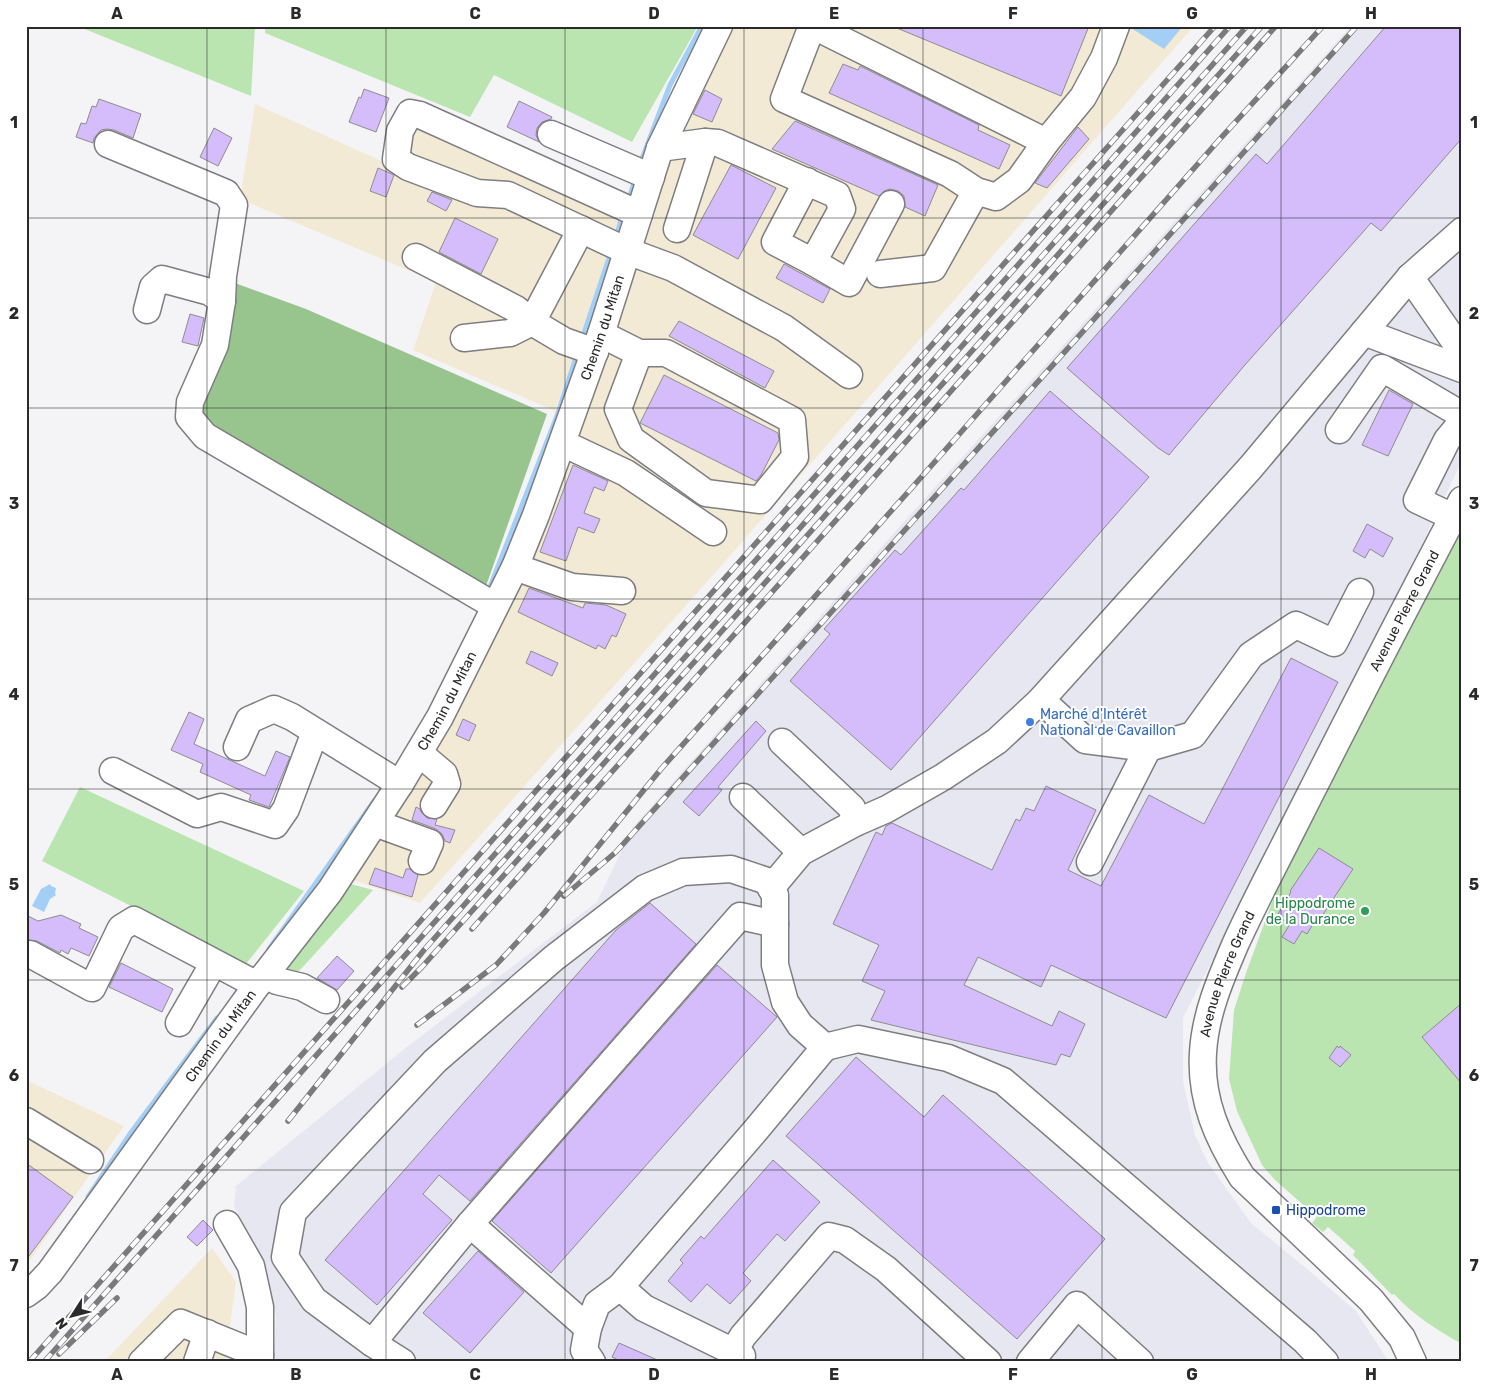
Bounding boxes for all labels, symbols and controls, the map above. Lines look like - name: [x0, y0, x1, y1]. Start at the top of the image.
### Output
- text: A: [111, 4, 123, 23]
- text: B: [290, 4, 302, 23]
- text: C: [469, 4, 481, 23]
- text: D: [648, 4, 660, 23]
- text: E: [829, 4, 839, 23]
- text: F: [1008, 4, 1018, 23]
- text: G: [1186, 4, 1198, 23]
- text: H: [1365, 4, 1377, 23]
- text: 1: [10, 113, 18, 132]
- text: 1: [1470, 113, 1478, 132]
- street label: Chemin du Mitan: [577, 273, 628, 383]
- text: 2: [9, 304, 19, 323]
- text: 2: [1469, 304, 1479, 323]
- text: 3: [9, 494, 19, 513]
- text: 3: [1469, 494, 1479, 513]
- street label: Avenue Pierre Grand: [1366, 547, 1443, 674]
- street label: Chemin du Mitan: [414, 649, 480, 754]
- text: 4: [9, 685, 20, 704]
- text: 4: [1469, 685, 1480, 704]
- place label: Marché d'Intérêt National de Cavaillon: [1040, 706, 1176, 739]
- marker: Marché d'Intérêt National de Cavaillon: [1024, 716, 1036, 728]
- text: 5: [9, 875, 19, 894]
- text: 5: [1469, 875, 1479, 894]
- place label: Hippodrome de la Durance: [1266, 895, 1355, 928]
- marker: Hippodrome de la Durance: [1359, 905, 1371, 917]
- street label: Avenue Pierre Grand: [1197, 908, 1259, 1038]
- street label: Chemin du Mitan: [182, 986, 260, 1086]
- text: 6: [9, 1066, 19, 1085]
- text: 6: [1469, 1066, 1479, 1085]
- place label: Hippodrome: [1286, 1202, 1366, 1219]
- marker: Hippodrome: [1270, 1204, 1282, 1216]
- text: 7: [9, 1256, 19, 1275]
- text: 7: [1469, 1256, 1479, 1275]
- north arrow: [48, 1290, 98, 1340]
- text: N: [52, 1314, 72, 1332]
- text: A: [111, 1365, 123, 1384]
- text: B: [290, 1365, 302, 1384]
- text: C: [469, 1365, 481, 1384]
- text: D: [648, 1365, 660, 1384]
- text: E: [829, 1365, 839, 1384]
- text: F: [1008, 1365, 1018, 1384]
- text: G: [1186, 1365, 1198, 1384]
- text: H: [1365, 1365, 1377, 1384]

